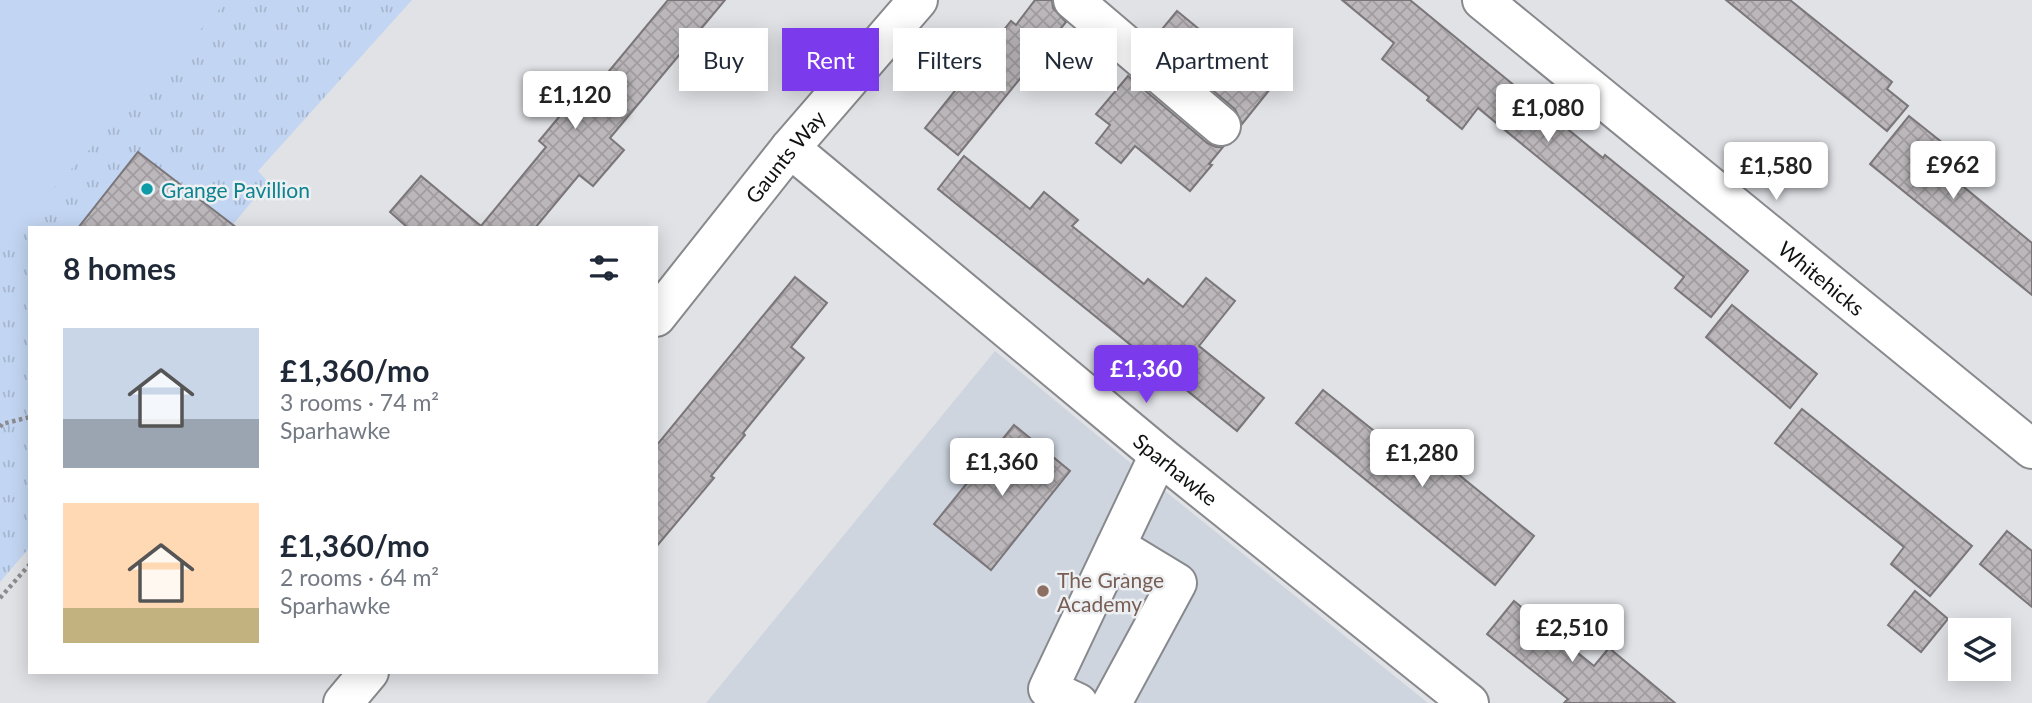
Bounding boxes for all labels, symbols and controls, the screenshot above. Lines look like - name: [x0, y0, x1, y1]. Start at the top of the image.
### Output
- chip: Buy: [679, 28, 768, 91]
- chip: Rent: [782, 28, 879, 91]
- chip: Filters: [893, 28, 1006, 91]
- chip: New: [1020, 28, 1117, 91]
- chip: Apartment: [1131, 28, 1293, 91]
- pin: £1,120: [518, 72, 632, 131]
- text: £1,120: [539, 80, 611, 108]
- pin: £1,080: [1491, 85, 1605, 144]
- text: £1,080: [1512, 93, 1584, 121]
- street label: Gaunts Way: [739, 105, 830, 207]
- pin: £1,580: [1719, 142, 1833, 202]
- pin: £962: [1912, 142, 1994, 201]
- text: £962: [1926, 150, 1980, 178]
- text: £1,580: [1740, 151, 1812, 179]
- place label: Grange Pavillion: [161, 177, 310, 202]
- marker: Grange Pavillion: [139, 181, 155, 197]
- street label: Whitehicks: [1774, 235, 1870, 320]
- icon: filters: [585, 249, 623, 287]
- text: 8 homes: [63, 250, 176, 286]
- pin: £1,360: [1089, 346, 1203, 405]
- text: £1,360/mo: [280, 352, 429, 388]
- text: £1,360: [1110, 354, 1182, 382]
- icon: home: [119, 356, 203, 440]
- text: 3 rooms · 74 m²: [280, 388, 439, 416]
- text: Sparhawke: [280, 416, 390, 444]
- street label: Sparhawke: [1129, 427, 1223, 510]
- pin: £1,280: [1365, 430, 1479, 489]
- pin: £1,360: [945, 438, 1059, 498]
- text: £1,280: [1386, 438, 1458, 466]
- text: £1,360: [966, 447, 1038, 475]
- text: £1,360/mo: [280, 527, 429, 563]
- icon: home: [119, 531, 203, 615]
- text: 2 rooms · 64 m²: [280, 563, 439, 591]
- place label: The Grange Academy: [1057, 567, 1164, 616]
- marker: The Grange Academy: [1035, 583, 1051, 599]
- text: Sparhawke: [280, 591, 390, 619]
- pin: £2,510: [1515, 604, 1629, 664]
- text: £2,510: [1536, 613, 1608, 641]
- map controls: [1948, 618, 2011, 681]
- button: layers: [1948, 618, 2011, 681]

